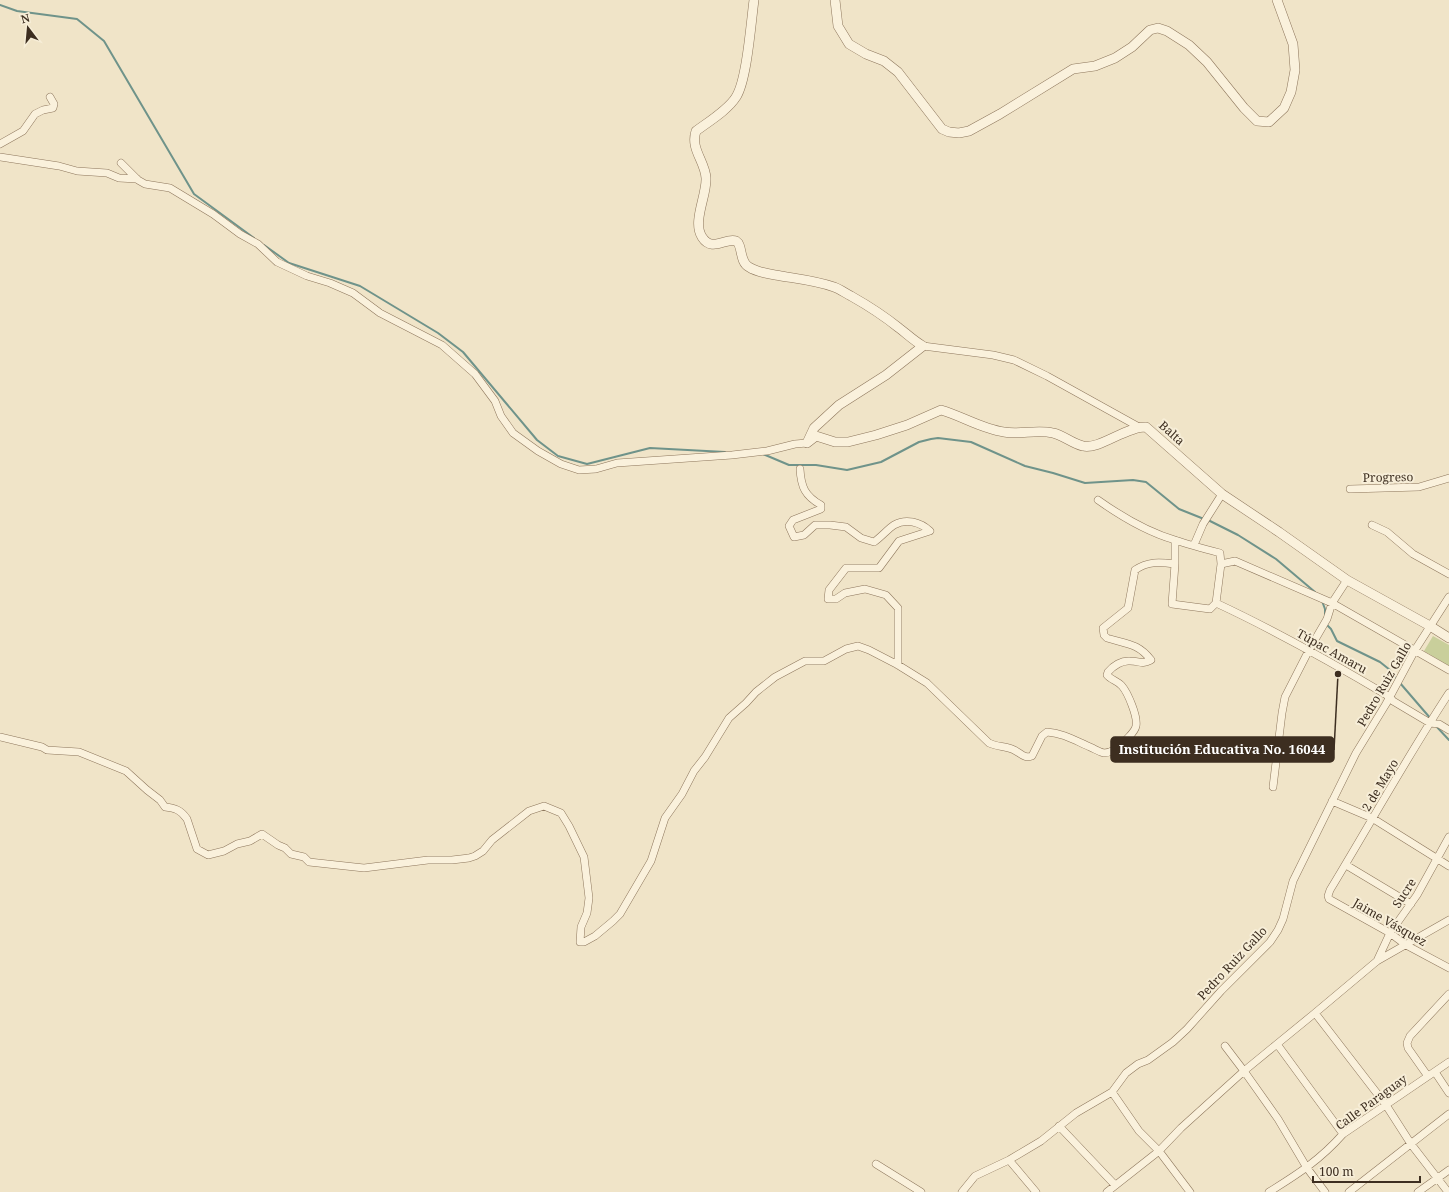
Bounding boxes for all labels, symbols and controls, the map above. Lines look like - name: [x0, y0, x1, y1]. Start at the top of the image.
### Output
- north arrow: [8, 8, 48, 48]
- text: N: [19, 9, 32, 26]
- street label: Balta: [1155, 417, 1189, 449]
- street label: Progreso: [1363, 468, 1414, 486]
- street label: Túpac Amaru: [1294, 625, 1371, 678]
- street label: Pedro Ruiz Gallo: [1353, 639, 1415, 729]
- callout: Institución Educativa No. 16044: [1111, 737, 1334, 762]
- text: Institución Educativa No. 16044: [1119, 740, 1326, 758]
- street label: 2 de Mayo: [1358, 756, 1402, 814]
- street label: Sucre: [1388, 875, 1420, 911]
- street label: Jaime Vásquez: [1349, 893, 1430, 950]
- street label: Pedro Ruiz Gallo: [1193, 922, 1271, 1004]
- street label: Calle Paraguay: [1332, 1070, 1410, 1134]
- scale bar: [1313, 1158, 1420, 1184]
- text: 100 m: [1319, 1163, 1354, 1180]

